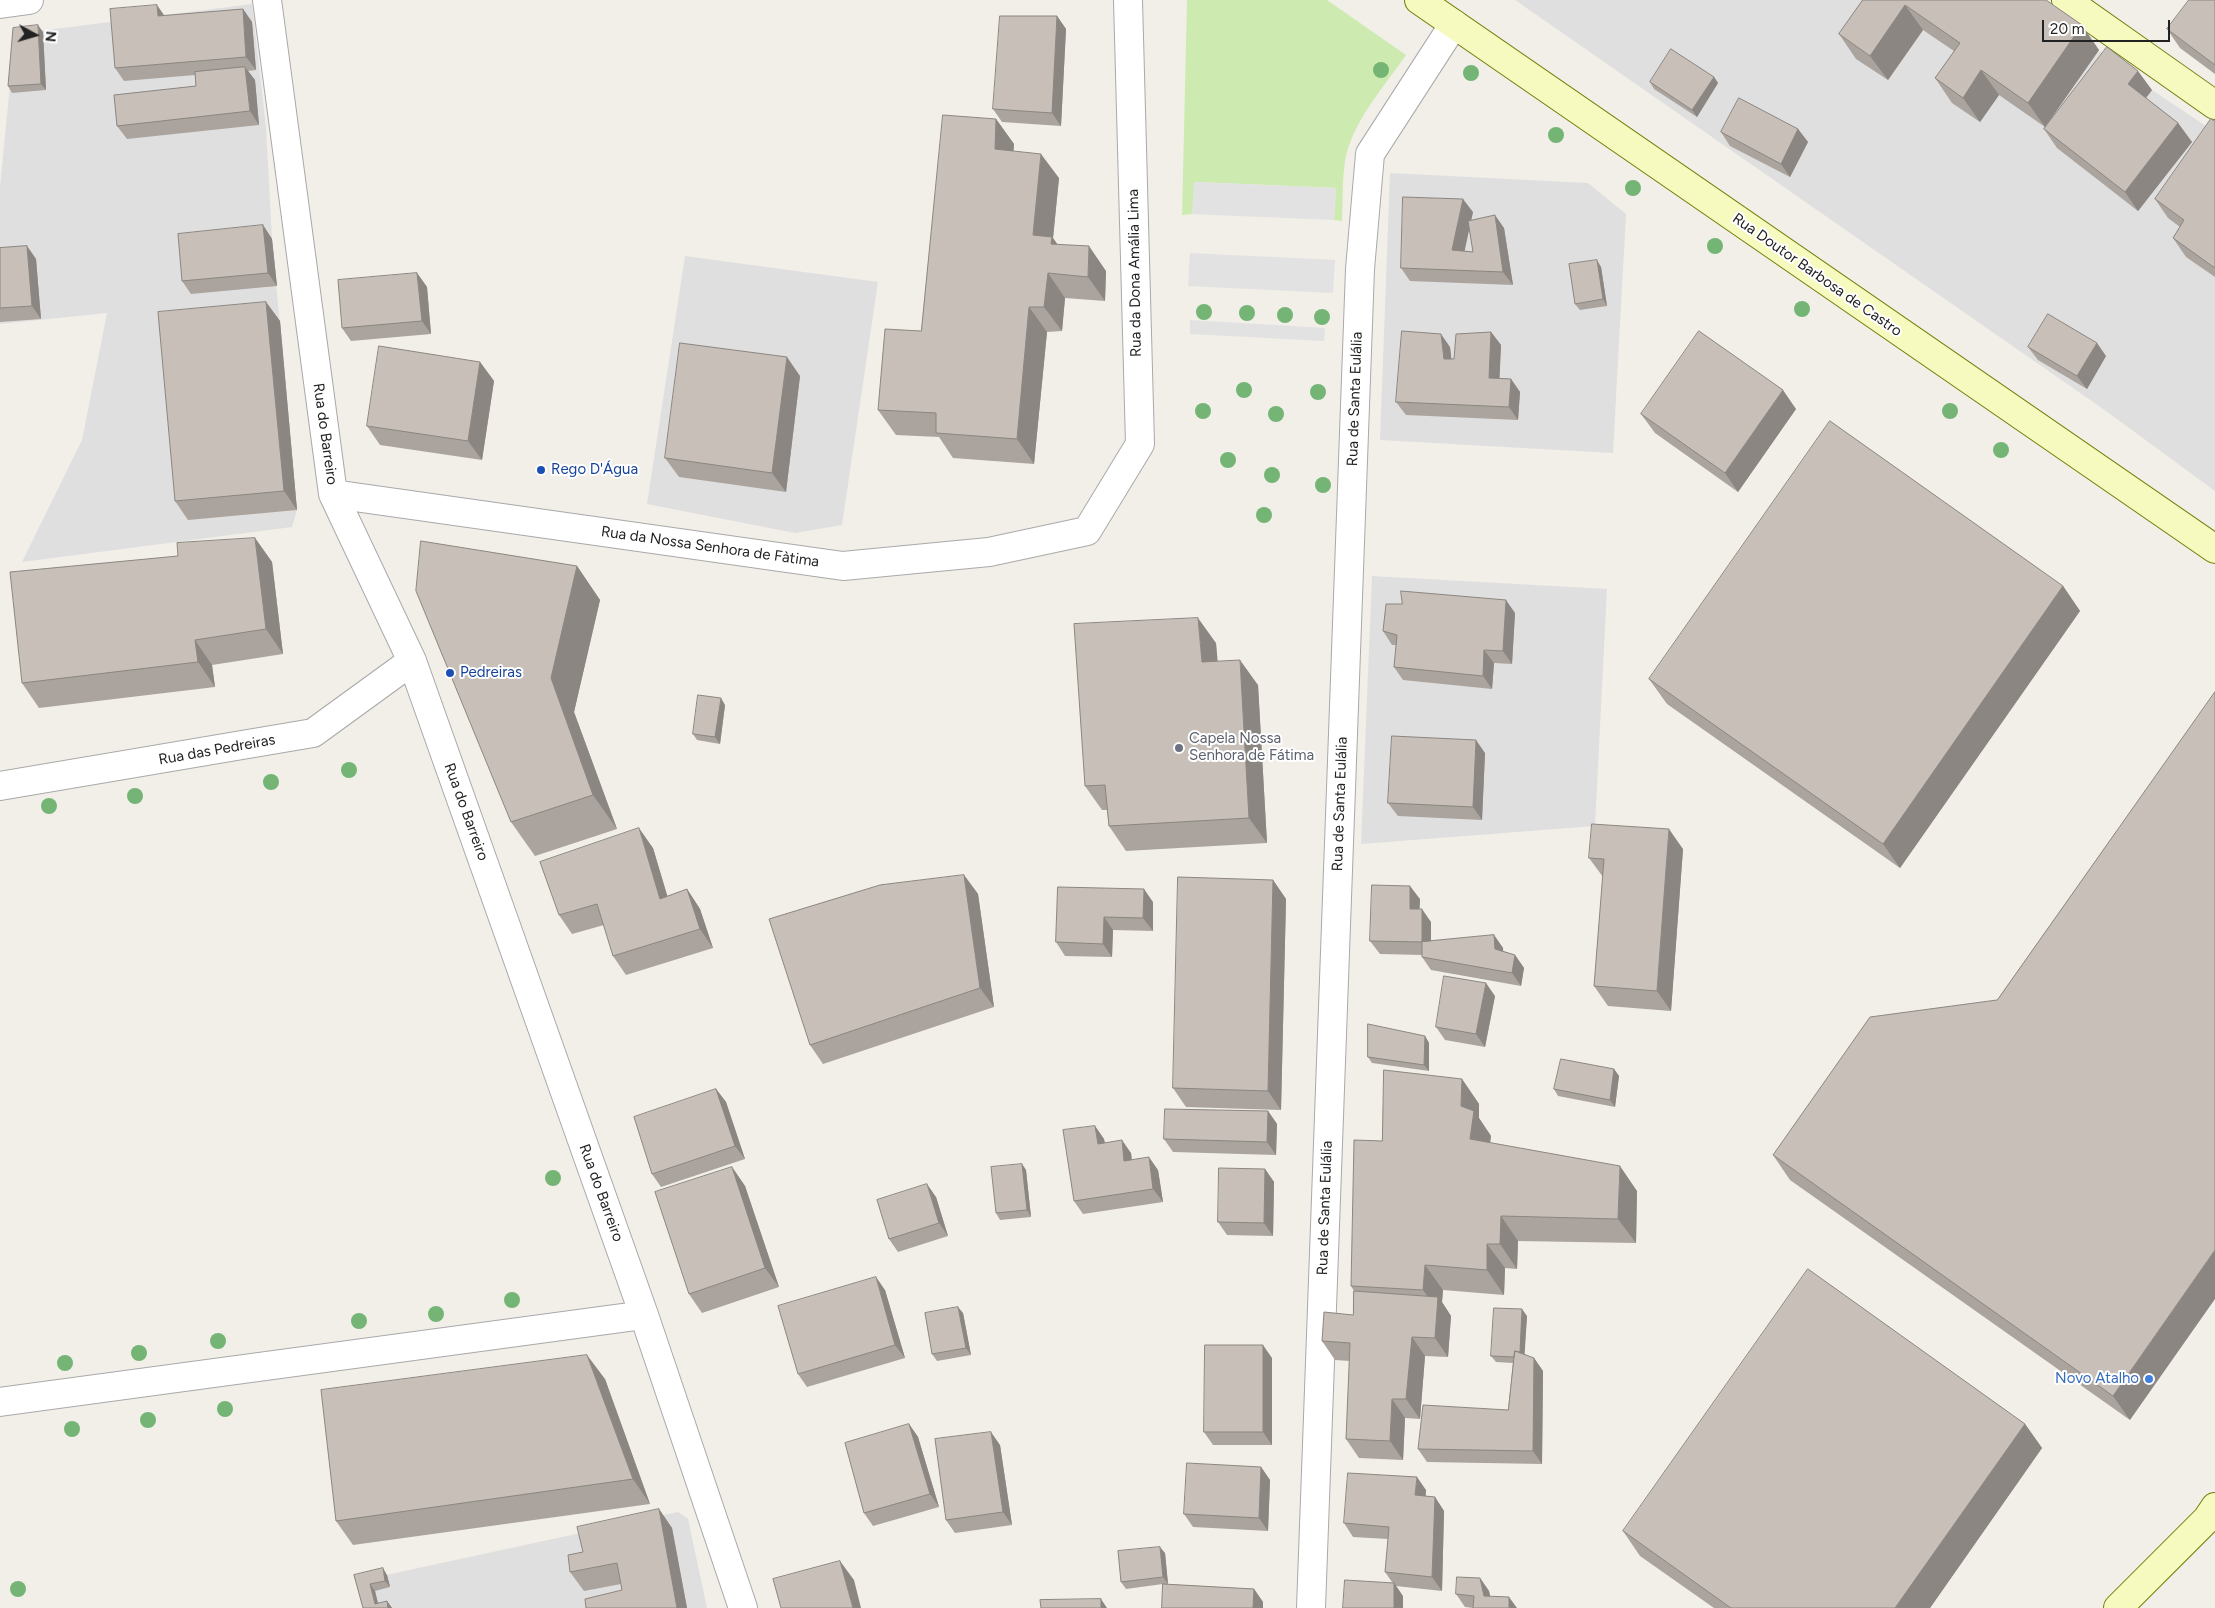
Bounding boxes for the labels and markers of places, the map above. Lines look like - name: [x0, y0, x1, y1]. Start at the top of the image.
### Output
- place label: Rego D'Água: [551, 461, 638, 479]
- marker: Rego D'Água: [535, 464, 547, 476]
- place label: Pedreiras: [460, 664, 522, 682]
- marker: Pedreiras: [444, 667, 456, 679]
- place label: Capela Nossa Senhora de Fátima: [1189, 730, 1314, 765]
- marker: Capela Nossa Senhora de Fátima: [1173, 742, 1185, 754]
- place label: Novo Atalho: [2055, 1370, 2139, 1388]
- marker: Novo Atalho: [2143, 1373, 2155, 1385]

